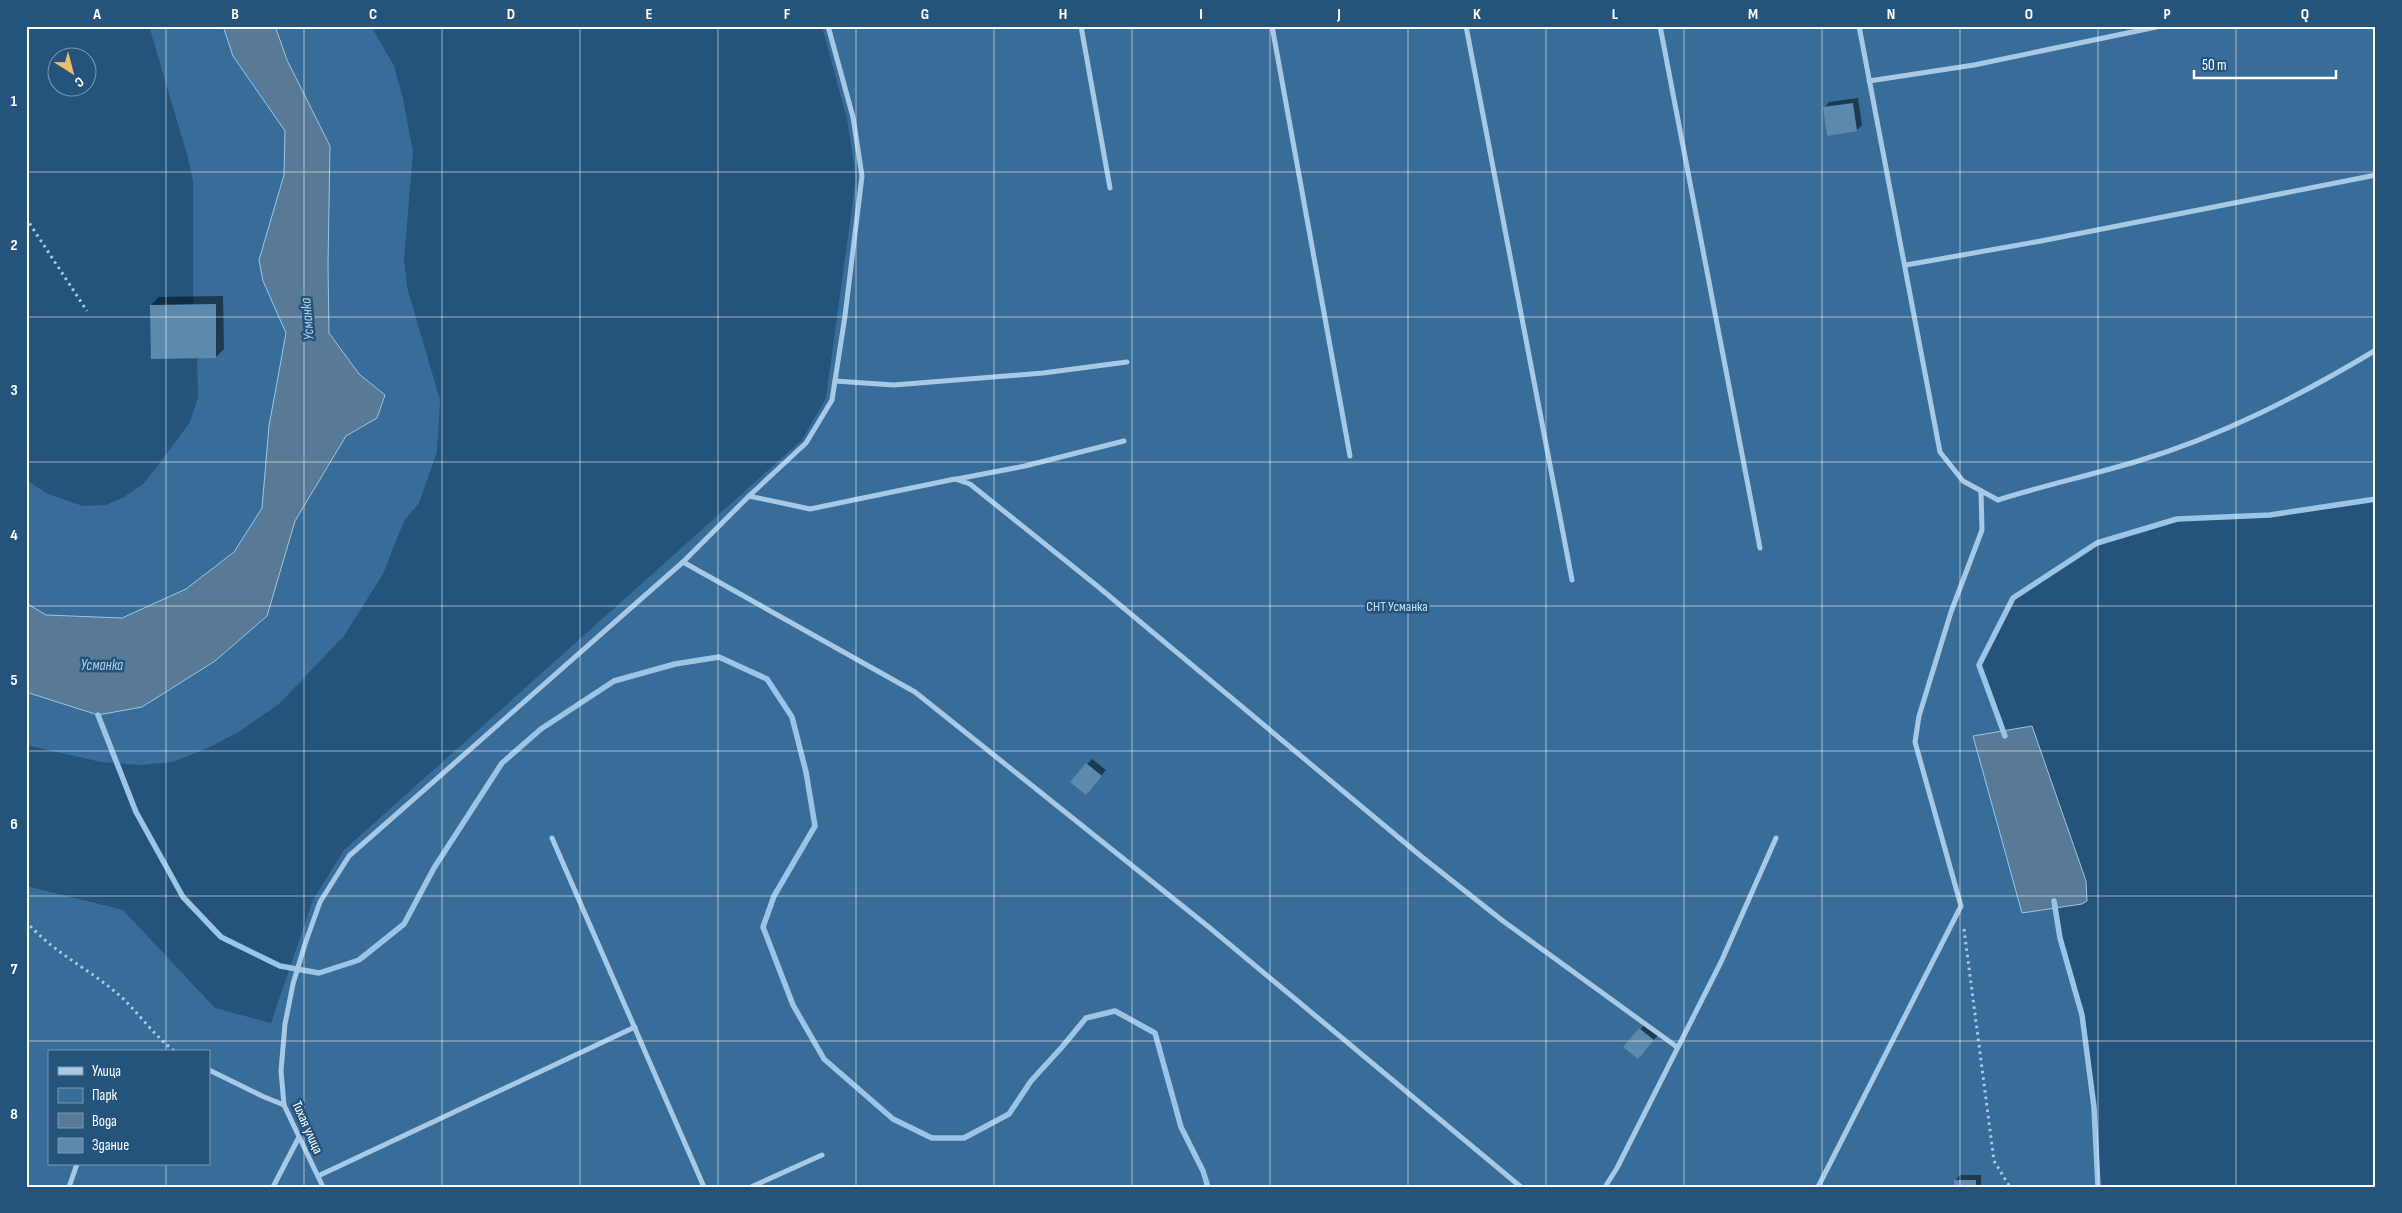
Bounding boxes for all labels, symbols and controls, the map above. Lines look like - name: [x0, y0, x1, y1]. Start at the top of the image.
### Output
- text: A: [92, 5, 101, 24]
- text: B: [231, 5, 239, 24]
- text: C: [369, 5, 377, 24]
- text: D: [507, 5, 515, 24]
- text: E: [646, 5, 653, 24]
- text: F: [784, 5, 791, 24]
- text: G: [921, 5, 929, 24]
- text: H: [1059, 5, 1067, 24]
- text: I: [1199, 5, 1203, 24]
- text: J: [1336, 5, 1341, 24]
- text: K: [1473, 5, 1481, 24]
- text: L: [1612, 5, 1619, 24]
- text: M: [1748, 5, 1758, 24]
- text: N: [1887, 5, 1895, 24]
- text: O: [2025, 5, 2033, 24]
- text: P: [2163, 5, 2171, 24]
- text: Q: [2301, 5, 2309, 24]
- north arrow: [48, 48, 98, 98]
- scale bar: [2194, 48, 2337, 80]
- text: 50 m: [2202, 56, 2227, 75]
- text: С: [71, 73, 87, 91]
- text: 1: [11, 92, 18, 111]
- text: 2: [10, 236, 18, 255]
- water label: Усманка: [296, 297, 319, 341]
- text: 3: [10, 381, 18, 400]
- text: 4: [10, 526, 18, 545]
- park label: СНТ Усманка: [1366, 598, 1428, 615]
- water label: Усманка: [81, 656, 123, 675]
- text: 5: [10, 671, 18, 690]
- text: 6: [10, 815, 18, 834]
- text: 7: [11, 960, 18, 979]
- legend: [48, 1050, 210, 1166]
- text: Улица: [92, 1062, 121, 1081]
- text: Парк: [92, 1086, 118, 1105]
- street label: Тихая улица: [288, 1098, 327, 1156]
- text: 8: [10, 1105, 18, 1124]
- text: Вода: [92, 1112, 117, 1131]
- text: Здание: [92, 1136, 129, 1155]

